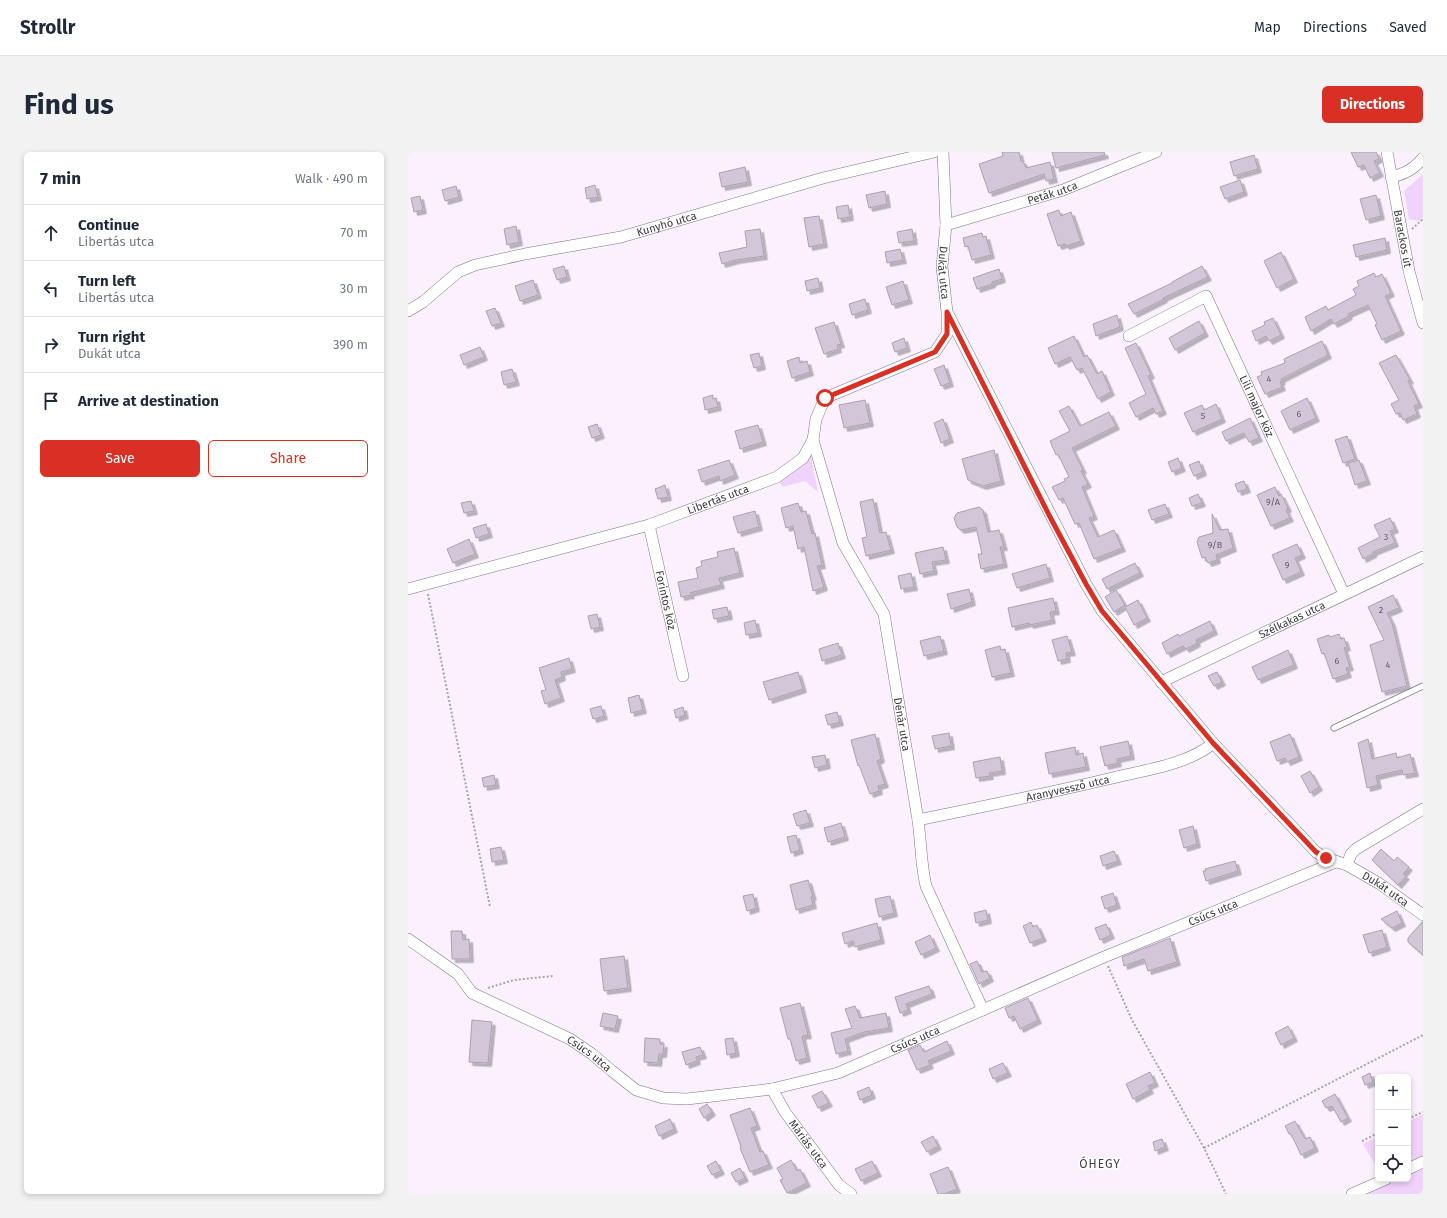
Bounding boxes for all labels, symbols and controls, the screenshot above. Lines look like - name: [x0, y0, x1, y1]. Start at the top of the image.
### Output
- text: Strollr: [20, 16, 75, 39]
- text: Map: [1254, 19, 1281, 36]
- text: Directions: [1303, 19, 1367, 36]
- text: Saved: [1389, 19, 1427, 36]
- button: Directions: [1322, 86, 1423, 123]
- text: Find us: [24, 88, 114, 121]
- text: 7 min: [40, 168, 81, 189]
- text: Walk · 490 m: [295, 171, 368, 186]
- street label: Peták utca: [1026, 178, 1079, 207]
- street label: Kunyhó utca: [635, 209, 698, 239]
- street label: Barackos út: [1391, 209, 1415, 268]
- text: Continue: [78, 216, 139, 234]
- icon: ahead: [40, 222, 62, 244]
- text: 70 m: [341, 225, 368, 240]
- text: Libertás utca: [78, 234, 154, 249]
- street label: Dukát utca: [935, 246, 952, 300]
- text: Turn left: [78, 272, 136, 290]
- icon: left: [40, 278, 62, 300]
- text: 30 m: [340, 281, 368, 296]
- text: Libertás utca: [78, 290, 154, 305]
- text: Turn right: [78, 328, 145, 346]
- icon: right: [40, 334, 62, 356]
- text: 390 m: [333, 337, 368, 352]
- text: Dukát utca: [78, 346, 141, 361]
- street label: Lili major köz: [1237, 373, 1277, 439]
- house number: 4: [1267, 374, 1272, 384]
- route start: [816, 389, 834, 407]
- icon: arrive: [40, 390, 62, 412]
- text: Arrive at destination: [78, 392, 219, 410]
- house number: 6: [1297, 409, 1302, 419]
- house number: 5: [1201, 411, 1206, 421]
- button: Save: [40, 440, 200, 477]
- button: Share: [208, 440, 368, 477]
- street label: Libertás utca: [685, 482, 750, 517]
- house number: 9/A: [1266, 497, 1281, 507]
- house number: 3: [1384, 532, 1388, 542]
- house number: 9/B: [1208, 540, 1223, 550]
- house number: 9: [1285, 560, 1290, 570]
- street label: Forintos köz: [653, 569, 679, 631]
- street label: Szélkakas utca: [1257, 598, 1327, 641]
- house number: 2: [1379, 605, 1383, 615]
- house number: 6: [1335, 656, 1340, 666]
- house number: 4: [1386, 660, 1391, 670]
- street label: Dénár utca: [891, 697, 913, 752]
- street label: Aranyvessző utca: [1025, 772, 1111, 804]
- route end: [1317, 849, 1335, 867]
- street label: Dukát utca: [1360, 869, 1411, 909]
- street label: Csúcs utca: [1186, 896, 1240, 928]
- street label: Csúcs utca: [888, 1023, 942, 1056]
- street label: Csúcs utca: [565, 1032, 614, 1074]
- map controls: [1375, 1074, 1411, 1182]
- button: +: [1375, 1074, 1411, 1110]
- button: −: [1375, 1110, 1411, 1146]
- street label: Máriás utca: [786, 1117, 831, 1171]
- button: locate: [1375, 1146, 1411, 1182]
- district label: ÓHEGY: [1079, 1156, 1121, 1171]

